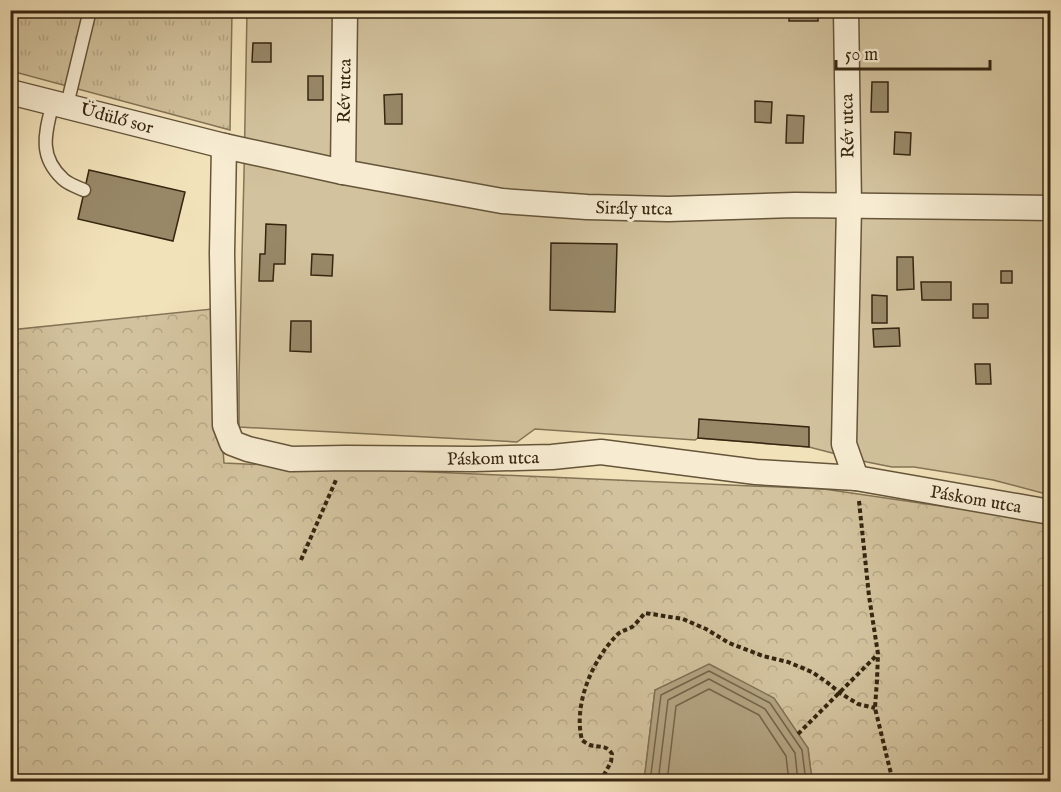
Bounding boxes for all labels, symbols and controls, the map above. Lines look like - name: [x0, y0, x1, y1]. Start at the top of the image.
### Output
- scale bar: [836, 33, 990, 71]
- text: 50 m: [845, 44, 878, 67]
- street label: Rév utca: [333, 58, 358, 124]
- street label: Rév utca: [836, 93, 861, 159]
- street label: Üdülő sor: [78, 98, 156, 140]
- street label: Sirály utca: [595, 197, 673, 222]
- street label: Páskom utca: [447, 447, 540, 472]
- street label: Páskom utca: [928, 481, 1023, 520]

